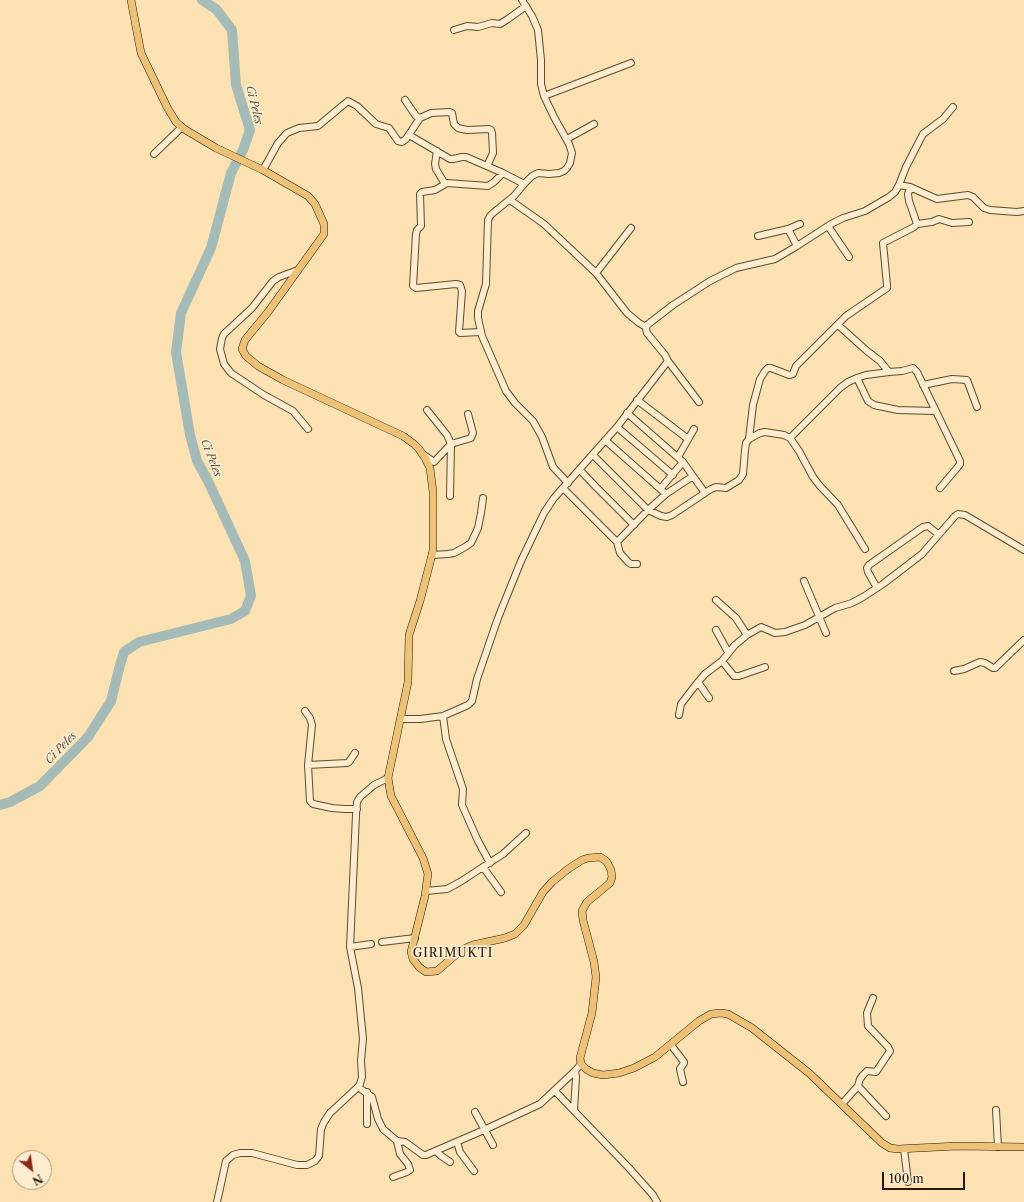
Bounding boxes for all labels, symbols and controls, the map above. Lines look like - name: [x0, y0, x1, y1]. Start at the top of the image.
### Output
- water label: Ci Peles: [243, 84, 265, 126]
- water label: Ci Peles: [198, 437, 224, 479]
- water label: Ci Peles: [43, 729, 79, 767]
- district label: GIRIMUKTI: [413, 947, 493, 961]
- north arrow: [12, 1150, 52, 1190]
- scale bar: [884, 1164, 967, 1190]
- text: N: [30, 1171, 45, 1188]
- text: 100 m: [889, 1171, 924, 1186]

